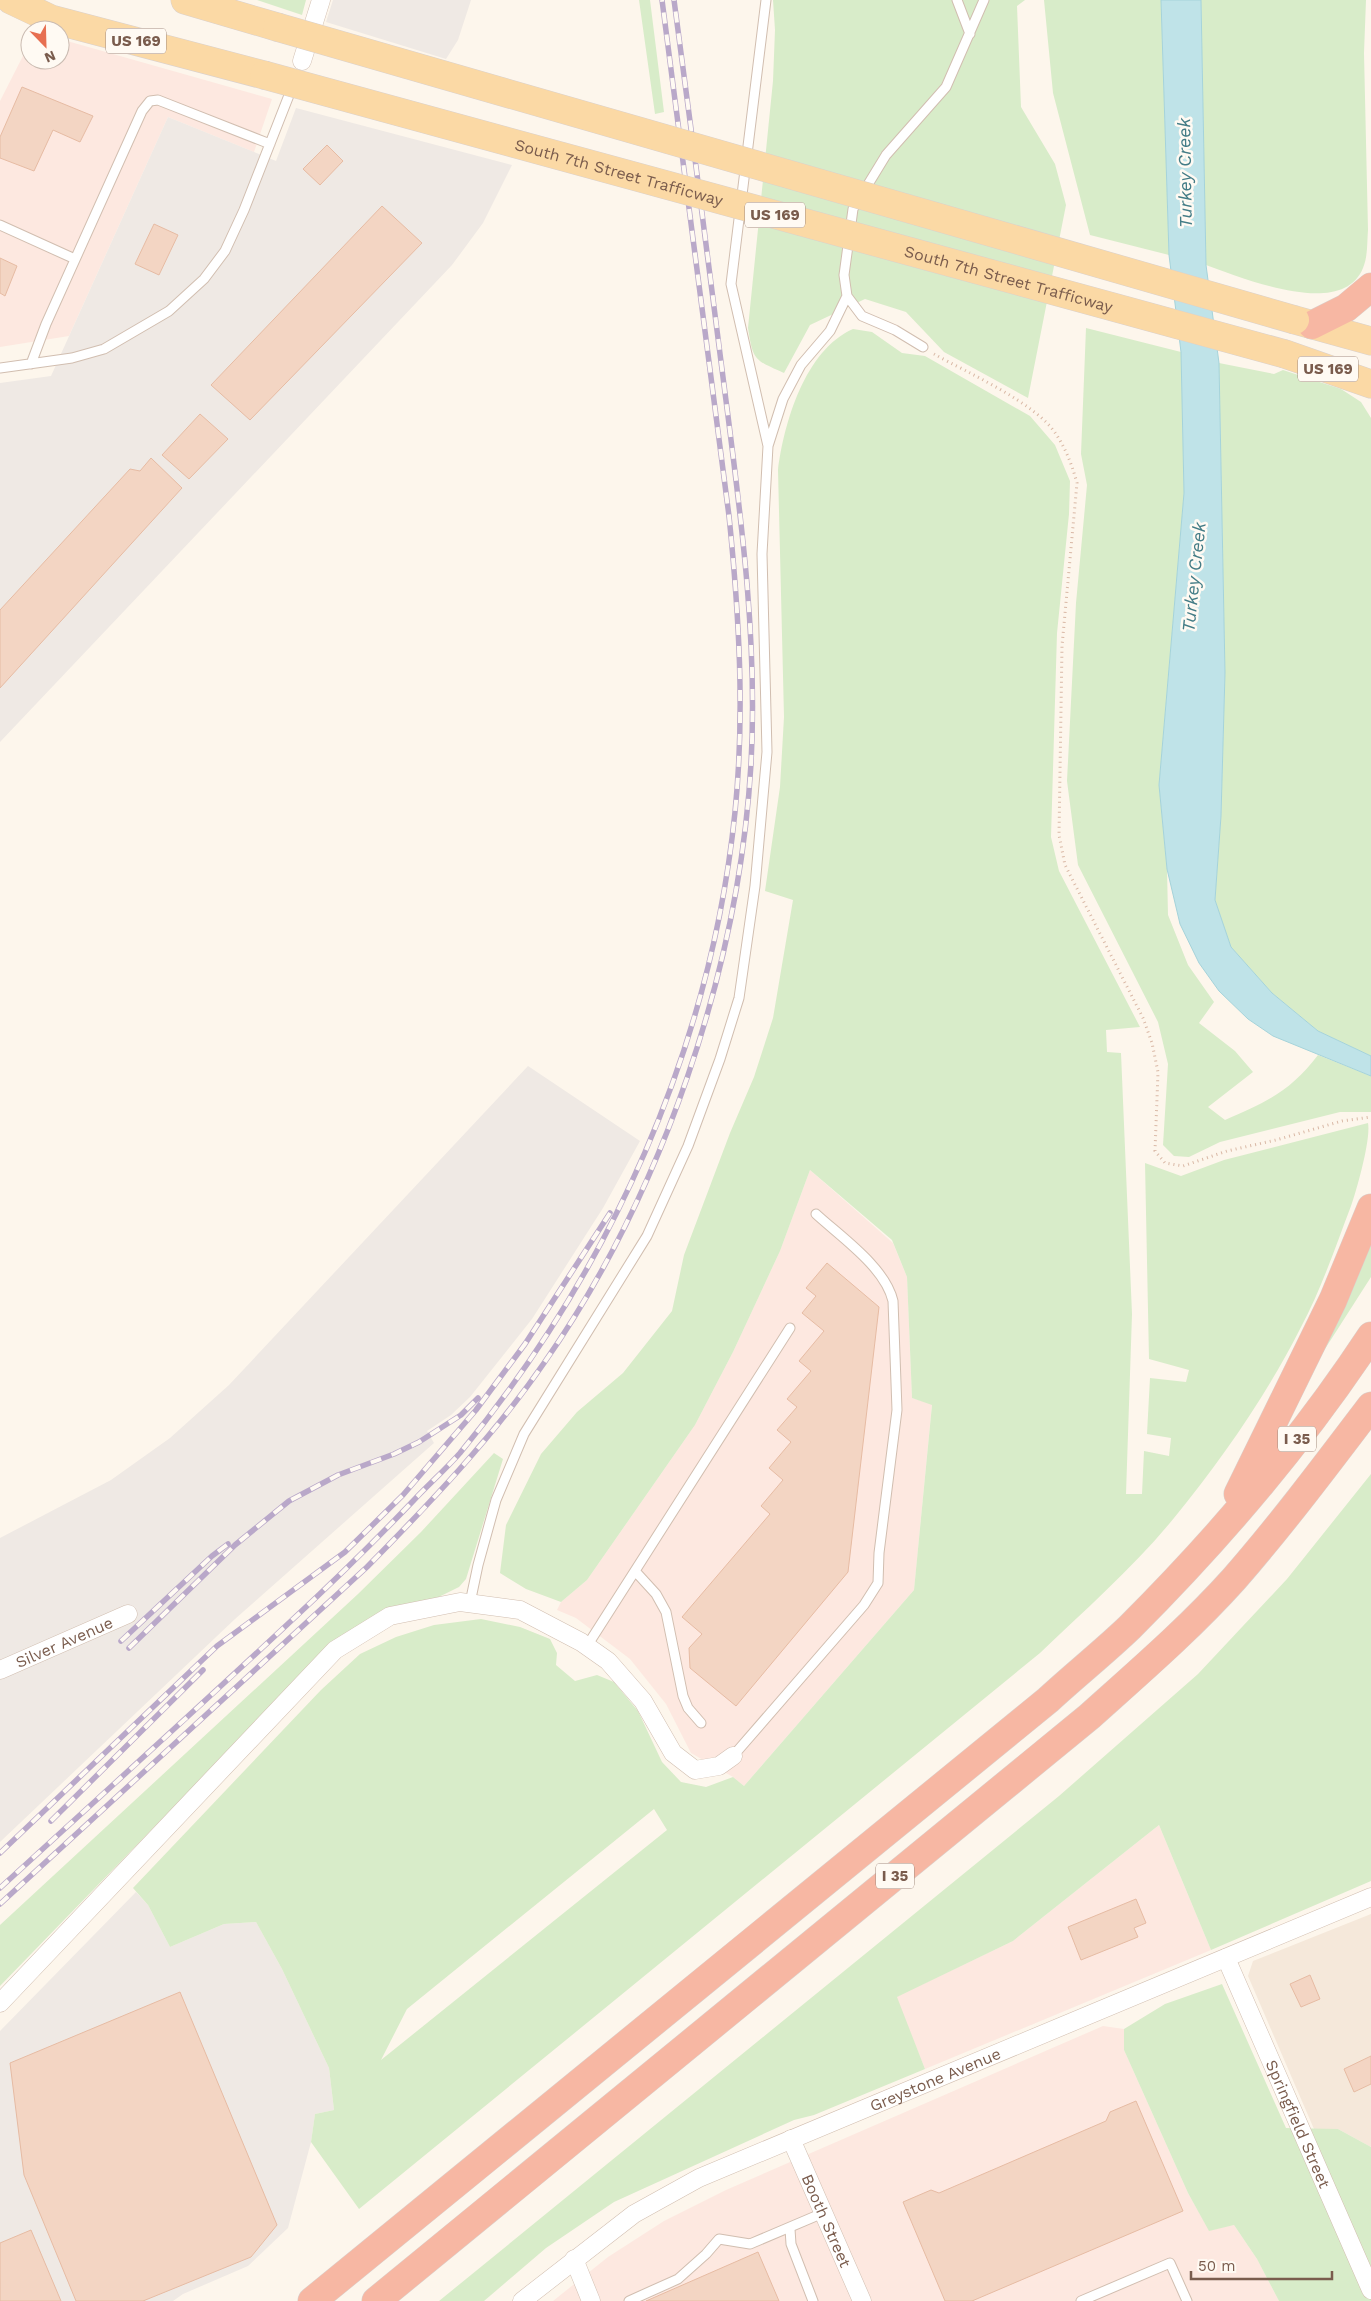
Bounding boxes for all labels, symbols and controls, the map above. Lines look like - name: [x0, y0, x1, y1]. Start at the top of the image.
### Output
- north arrow: [20, 20, 70, 70]
- road number: US 169: [106, 28, 166, 54]
- text: N: [42, 48, 58, 66]
- water label: Turkey Creek: [1173, 116, 1196, 228]
- street label: South 7th Street Trafficway: [513, 135, 726, 210]
- road number: US 169: [745, 202, 805, 228]
- street label: South 7th Street Trafficway: [902, 241, 1116, 317]
- road number: US 169: [1298, 356, 1358, 382]
- water label: Turkey Creek: [1177, 520, 1210, 633]
- road number: I 35: [1278, 1426, 1316, 1452]
- street label: Silver Avenue: [13, 1613, 116, 1672]
- road number: I 35: [876, 1864, 914, 1888]
- street label: Greystone Avenue: [867, 2044, 1004, 2116]
- street label: Springfield Street: [1262, 2057, 1334, 2191]
- street label: Booth Street: [798, 2171, 855, 2271]
- scale bar: [1191, 2248, 1332, 2280]
- text: 50 m: [1198, 2257, 1235, 2275]

